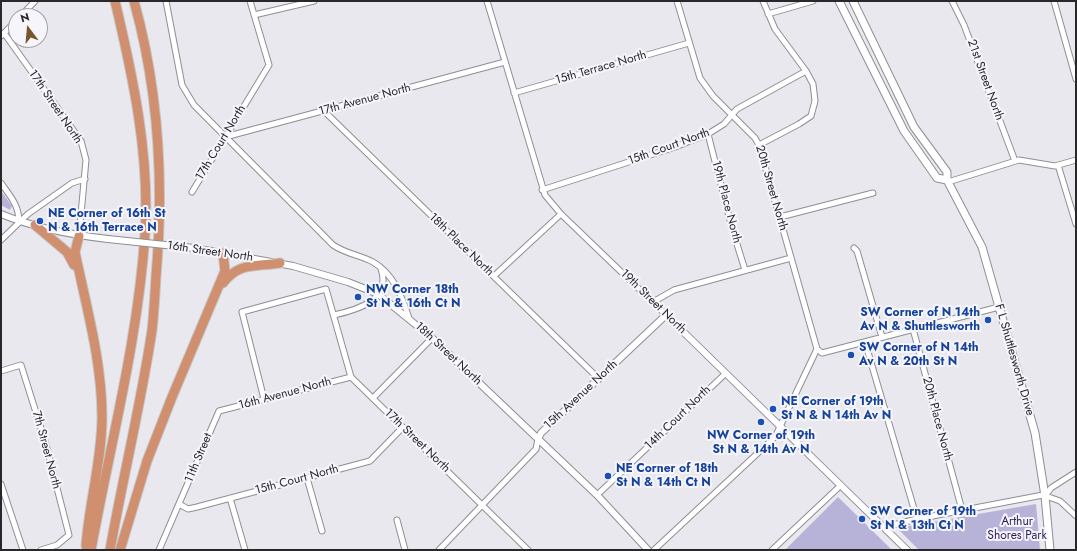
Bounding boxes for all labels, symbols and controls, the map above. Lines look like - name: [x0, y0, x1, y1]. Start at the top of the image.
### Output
- north arrow: [8, 8, 48, 48]
- text: N: [19, 9, 31, 26]
- street label: 21st Street North: [964, 38, 1006, 122]
- street label: 15th Terrace North: [554, 48, 648, 88]
- street label: 17th Street North: [25, 67, 85, 147]
- street label: 17th Avenue North: [317, 81, 413, 119]
- street label: 17th Court North: [193, 103, 249, 183]
- street label: 15th Court North: [626, 126, 712, 168]
- street label: 20th Street North: [752, 144, 790, 232]
- street label: 19th Place North: [708, 159, 744, 245]
- place label: NE Corner of 16th St N & 16th Terrace N: [48, 207, 166, 235]
- street label: 18th Place North: [426, 210, 496, 280]
- marker: NE Corner of 16th St N & 16th Terrace N: [35, 216, 45, 226]
- street label: 16th Street North: [166, 239, 254, 265]
- street label: 19th Street North: [617, 267, 689, 337]
- place label: NW Corner 18th St N & 16th Ct N: [366, 283, 460, 311]
- marker: NW Corner 18th St N & 16th Ct N: [353, 292, 363, 302]
- street label: F L Shuttlesworth Drive: [991, 303, 1037, 417]
- place label: SW Corner of N 14th Av N & Shuttlesworth: [860, 306, 980, 334]
- marker: SW Corner of N 14th Av N & Shuttlesworth: [983, 315, 993, 325]
- street label: 18th Street North: [412, 319, 484, 389]
- place label: SW Corner of N 14th Av N & 20th St N: [859, 341, 979, 369]
- marker: SW Corner of N 14th Av N & 20th St N: [846, 350, 856, 360]
- street label: 15th Avenue North: [541, 357, 621, 433]
- street label: 16th Avenue North: [237, 375, 333, 413]
- street label: 20th Place North: [919, 375, 955, 463]
- street label: 14th Court North: [642, 383, 714, 453]
- place label: NE Corner of 19th St N & N 14th Av N: [781, 395, 891, 423]
- marker: NE Corner of 19th St N & N 14th Av N: [768, 404, 778, 414]
- street label: 17th Street North: [381, 406, 453, 476]
- street label: 7th Street North: [29, 409, 63, 491]
- marker: NW Corner of 19th St N & 14th Av N: [756, 417, 766, 427]
- place label: NW Corner of 19th St N & 14th Av N: [707, 429, 815, 457]
- street label: 11th Street: [182, 431, 216, 485]
- street label: 15th Court North: [254, 462, 340, 498]
- place label: NE Corner of 18th St N & 14th Ct N: [616, 462, 718, 490]
- marker: NE Corner of 18th St N & 14th Ct N: [603, 471, 613, 481]
- place label: SW Corner of 19th St N & 13th Ct N: [870, 505, 976, 533]
- marker: SW Corner of 19th St N & 13th Ct N: [857, 514, 867, 524]
- park label: Arthur Shores Park: [987, 515, 1047, 543]

